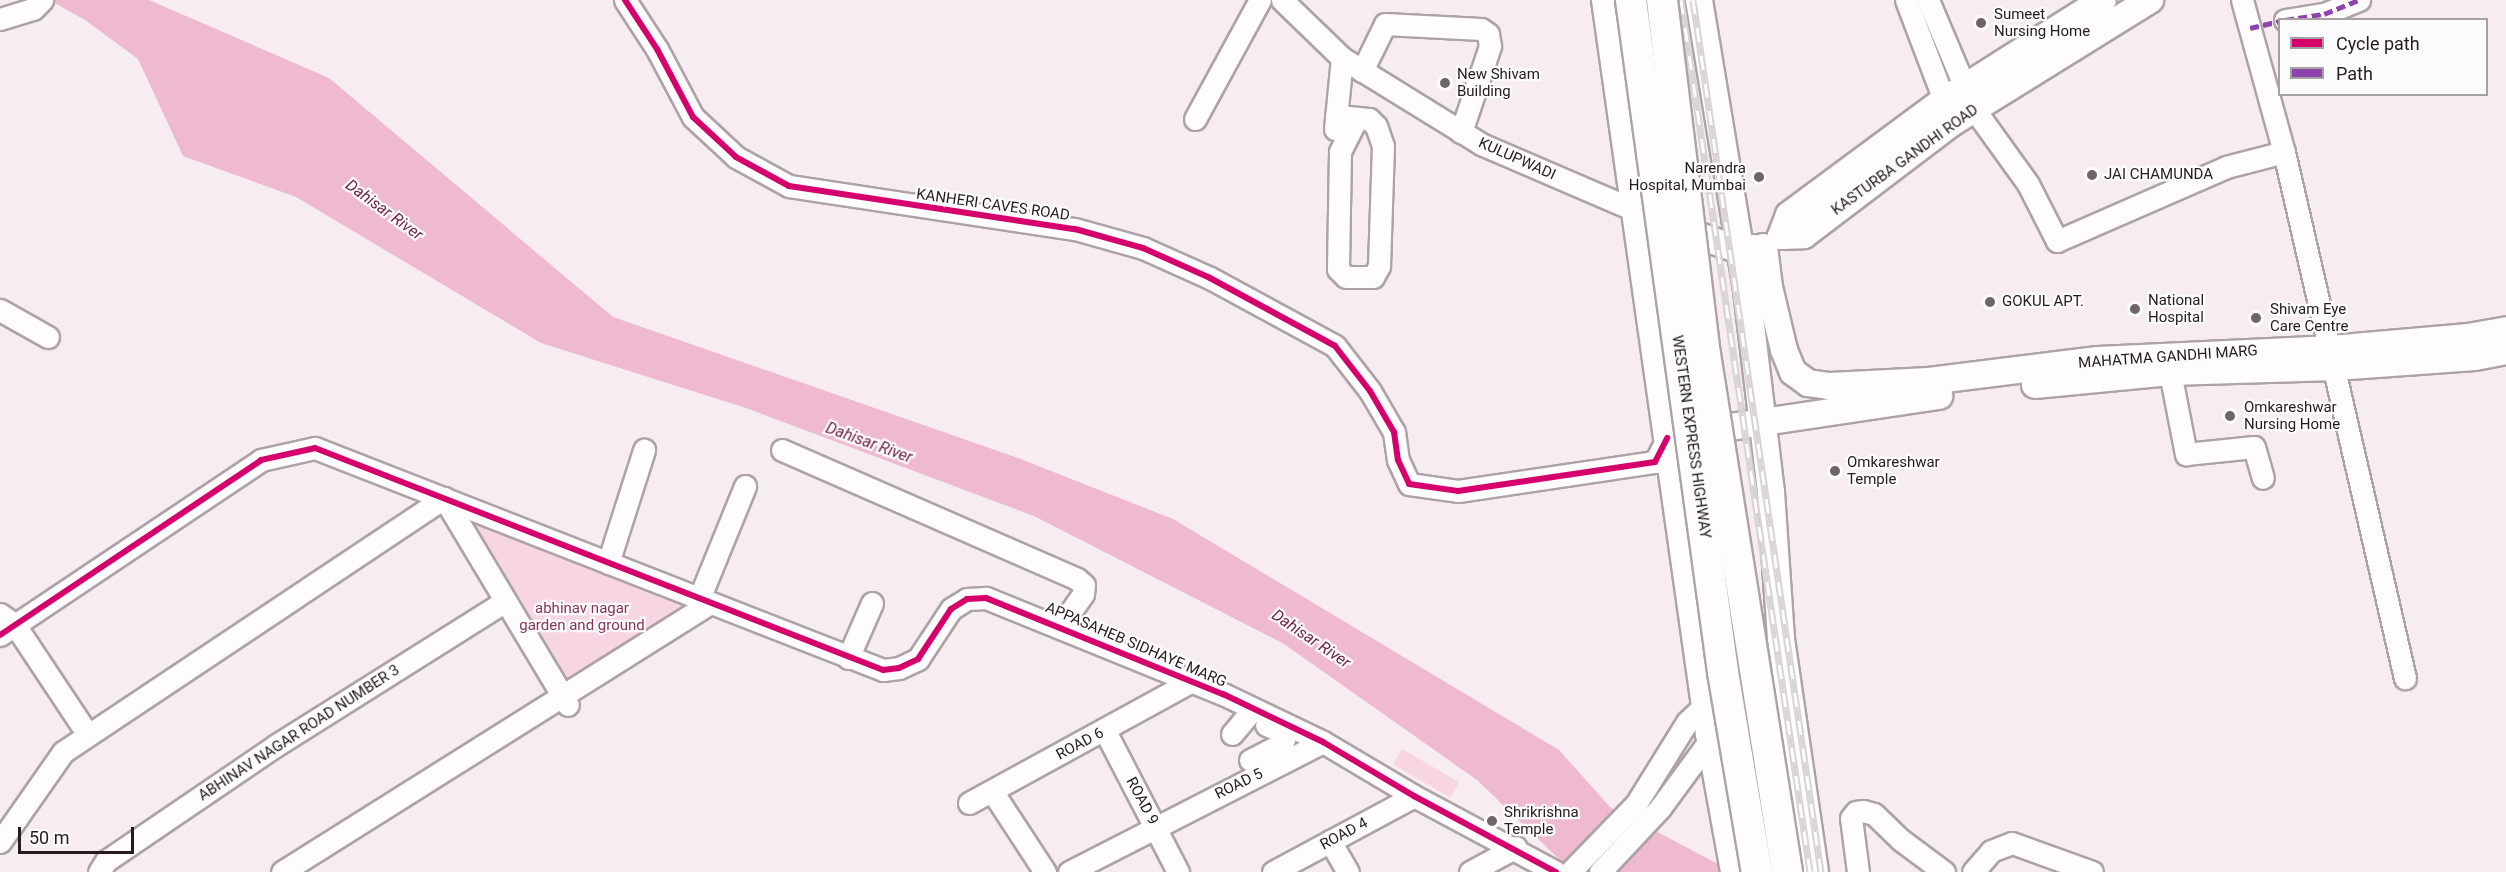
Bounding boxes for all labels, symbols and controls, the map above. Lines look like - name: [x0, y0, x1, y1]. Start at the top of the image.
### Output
- place label: Sumeet Nursing Home: [1994, 5, 2090, 40]
- marker: Sumeet Nursing Home: [1972, 14, 1990, 32]
- legend: [2278, 18, 2488, 96]
- text: Cycle path: [2336, 33, 2420, 54]
- text: Path: [2336, 63, 2373, 84]
- place label: New Shivam Building: [1457, 65, 1540, 100]
- marker: New Shivam Building: [1438, 76, 1452, 90]
- street label: KASTURBA GANDHI ROAD: [1828, 101, 1982, 219]
- street label: KULUPWADI: [1476, 134, 1558, 184]
- place label: Narendra Hospital, Mumbai: [1629, 159, 1746, 194]
- place label: JAI CHAMUNDA: [2104, 166, 2213, 184]
- marker: Narendra Hospital, Mumbai: [1750, 168, 1768, 186]
- marker: JAI CHAMUNDA: [2085, 168, 2099, 182]
- water label: Dahisar River: [342, 176, 426, 244]
- street label: KANHERI CAVES ROAD: [915, 185, 1071, 225]
- place label: National Hospital: [2148, 291, 2204, 326]
- place label: GOKUL APT.: [2002, 293, 2084, 311]
- marker: GOKUL APT.: [1983, 295, 1997, 309]
- marker: National Hospital: [2126, 300, 2144, 318]
- place label: Shivam Eye Care Centre: [2270, 300, 2348, 335]
- marker: Shivam Eye Care Centre: [2247, 309, 2265, 327]
- street label: WESTERN EXPRESS HIGHWAY: [1668, 334, 1714, 540]
- street label: MAHATMA GANDHI MARG: [2078, 342, 2258, 372]
- place label: Omkareshwar Nursing Home: [2244, 398, 2340, 433]
- marker: Omkareshwar Nursing Home: [2221, 407, 2239, 425]
- water label: Dahisar River: [823, 418, 915, 468]
- place label: Omkareshwar Temple: [1847, 453, 1940, 488]
- marker: Omkareshwar Temple: [1828, 464, 1842, 478]
- park label: abhinav nagar garden and ground: [519, 599, 645, 634]
- street label: APPASAHEB SIDHAYE MARG: [1043, 599, 1229, 691]
- water label: Dahisar River: [1268, 606, 1354, 672]
- street label: ABHINAV NAGAR ROAD NUMBER 3: [195, 661, 403, 805]
- street label: ROAD 6: [1053, 724, 1107, 764]
- street label: ROAD 5: [1212, 765, 1266, 803]
- street label: ROAD 9: [1122, 774, 1162, 828]
- place label: Shrikrishna Temple: [1504, 803, 1579, 838]
- street label: ROAD 4: [1317, 814, 1371, 854]
- marker: Shrikrishna Temple: [1485, 814, 1499, 828]
- scale bar: [21, 815, 136, 853]
- text: 50 m: [29, 827, 69, 848]

